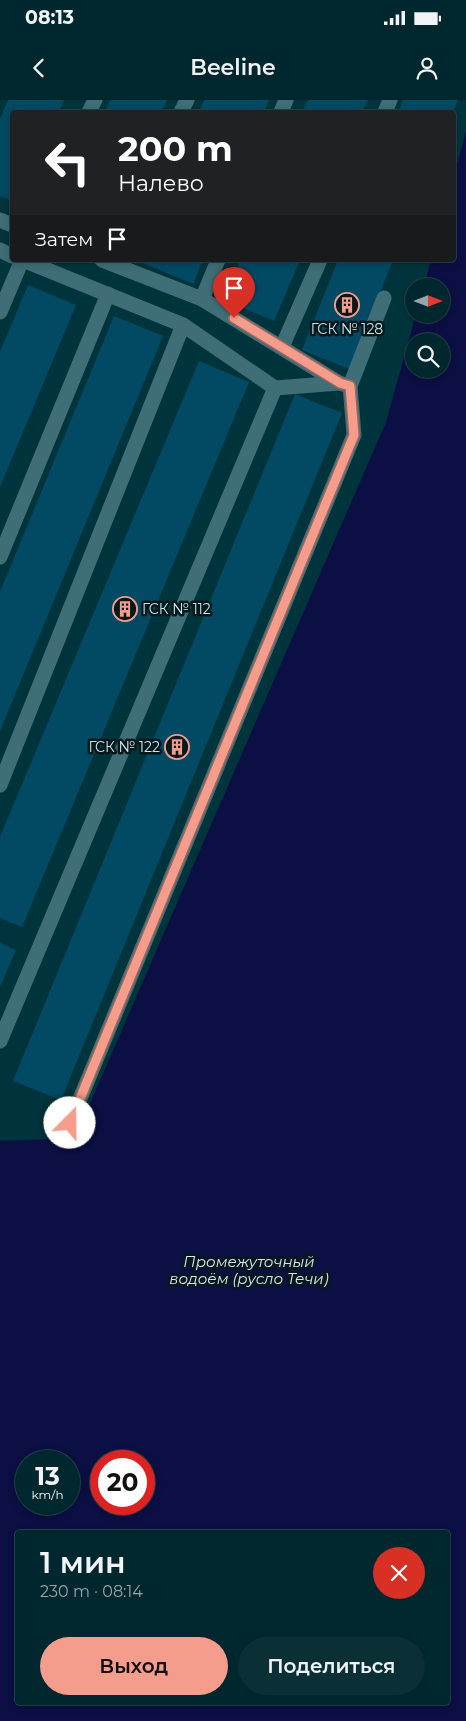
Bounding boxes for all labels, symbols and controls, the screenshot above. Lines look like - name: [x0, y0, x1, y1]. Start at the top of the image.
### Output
- text: 08:13: [25, 6, 74, 29]
- icon: back: [25, 54, 53, 82]
- text: Beeline: [190, 54, 276, 81]
- icon: person: [413, 54, 441, 82]
- text: 200 m: [118, 127, 233, 170]
- icon: left: [35, 130, 100, 195]
- text: Налево: [118, 170, 204, 197]
- icon: arrive: [103, 225, 131, 253]
- text: Затем: [35, 228, 93, 251]
- pin: [213, 267, 255, 318]
- icon: arrive: [220, 274, 248, 302]
- north arrow: [405, 278, 450, 322]
- map controls: [405, 278, 450, 378]
- building icon: ГСК № 128: [334, 292, 360, 318]
- place label: ГСК № 128: [311, 320, 383, 338]
- button: search: [405, 333, 450, 378]
- building icon: ГСК № 112: [112, 596, 138, 622]
- place label: ГСК № 112: [142, 600, 211, 618]
- building icon: ГСК № 122: [164, 734, 190, 760]
- place label: ГСК № 122: [88, 738, 160, 756]
- position arrow: [43, 1096, 95, 1148]
- water label: Промежуточный водоём (русло Течи): [169, 1252, 329, 1288]
- speed limit sign: 20: [90, 1450, 155, 1515]
- text: 13: [35, 1461, 60, 1491]
- text: km/h: [31, 1487, 64, 1502]
- text: 1 мин: [40, 1544, 126, 1581]
- button: close: [373, 1547, 425, 1599]
- text: 230 m · 08:14: [40, 1582, 143, 1601]
- button: Выход: [40, 1637, 228, 1695]
- button: Поделиться: [238, 1637, 425, 1695]

